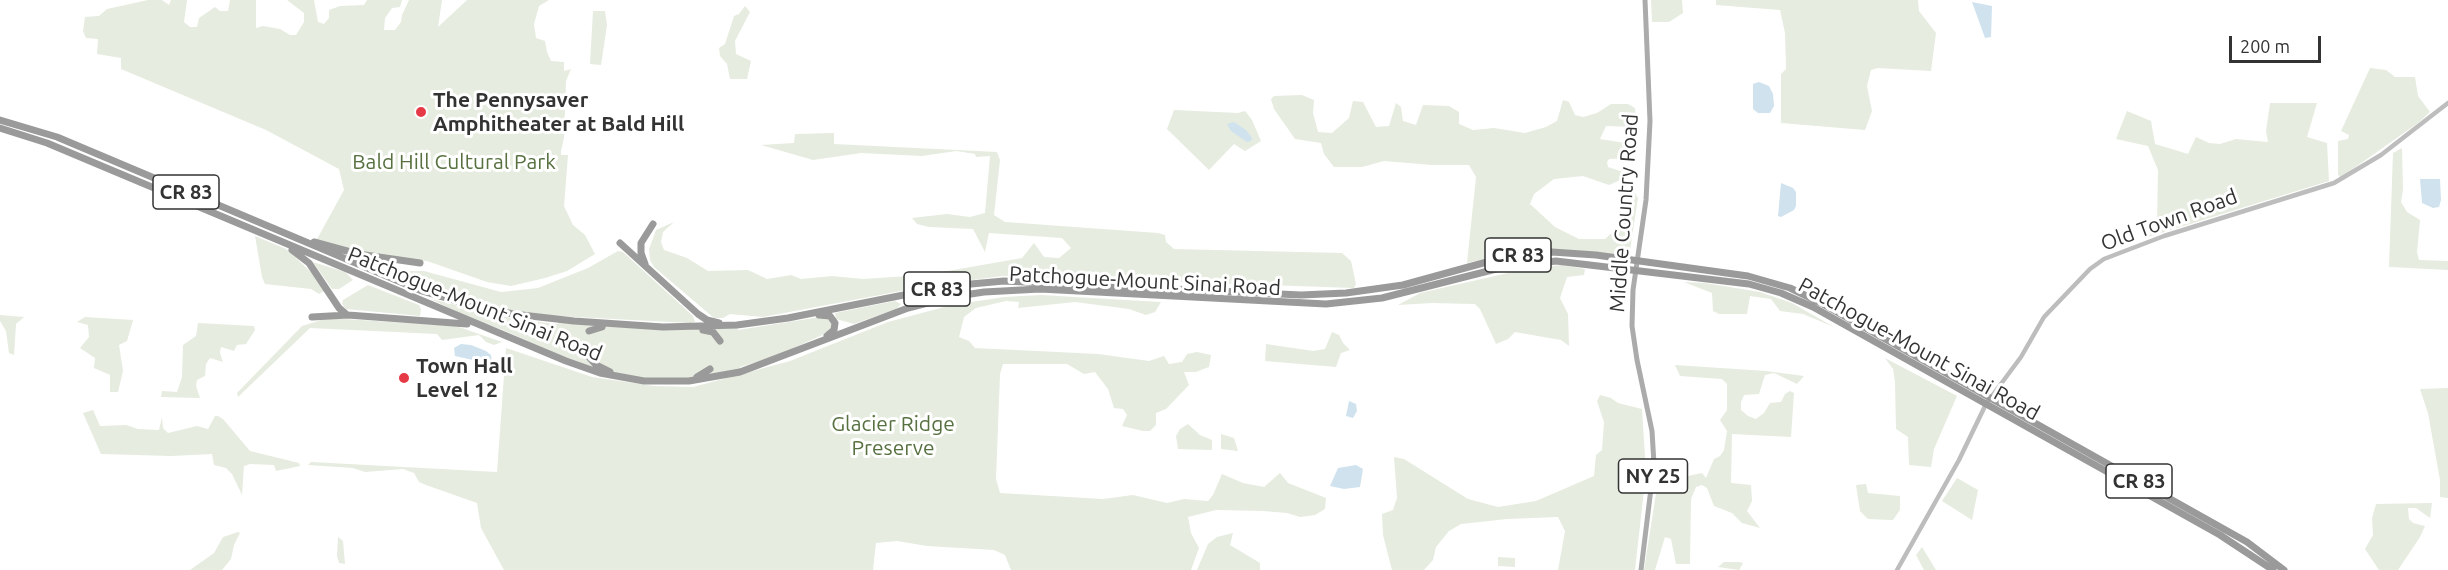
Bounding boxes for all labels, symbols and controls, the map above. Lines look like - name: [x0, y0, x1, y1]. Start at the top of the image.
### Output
- scale bar: [2232, 24, 2324, 62]
- text: 200 m: [2240, 36, 2290, 56]
- place label: The Pennysaver Amphitheater at Bald Hill: [433, 87, 684, 137]
- marker: The Pennysaver Amphitheater at Bald Hill: [414, 105, 428, 119]
- street label: Middle Country Road: [1604, 113, 1644, 313]
- park label: Bald Hill Cultural Park: [352, 149, 556, 175]
- road number: CR 83: [153, 175, 219, 209]
- street label: Old Town Road: [2097, 184, 2241, 256]
- road number: CR 83: [1485, 238, 1551, 272]
- street label: Patchogue-Mount Sinai Road: [344, 241, 606, 367]
- street label: Patchogue-Mount Sinai Road: [1009, 261, 1281, 301]
- road number: CR 83: [904, 272, 970, 306]
- street label: Patchogue-Mount Sinai Road: [1794, 272, 2044, 426]
- place label: Town Hall Level 12: [416, 353, 513, 403]
- marker: Town Hall Level 12: [397, 371, 411, 385]
- park label: Glacier Ridge Preserve: [831, 411, 955, 461]
- road number: NY 25: [1618, 459, 1688, 493]
- road number: CR 83: [2106, 464, 2172, 498]

